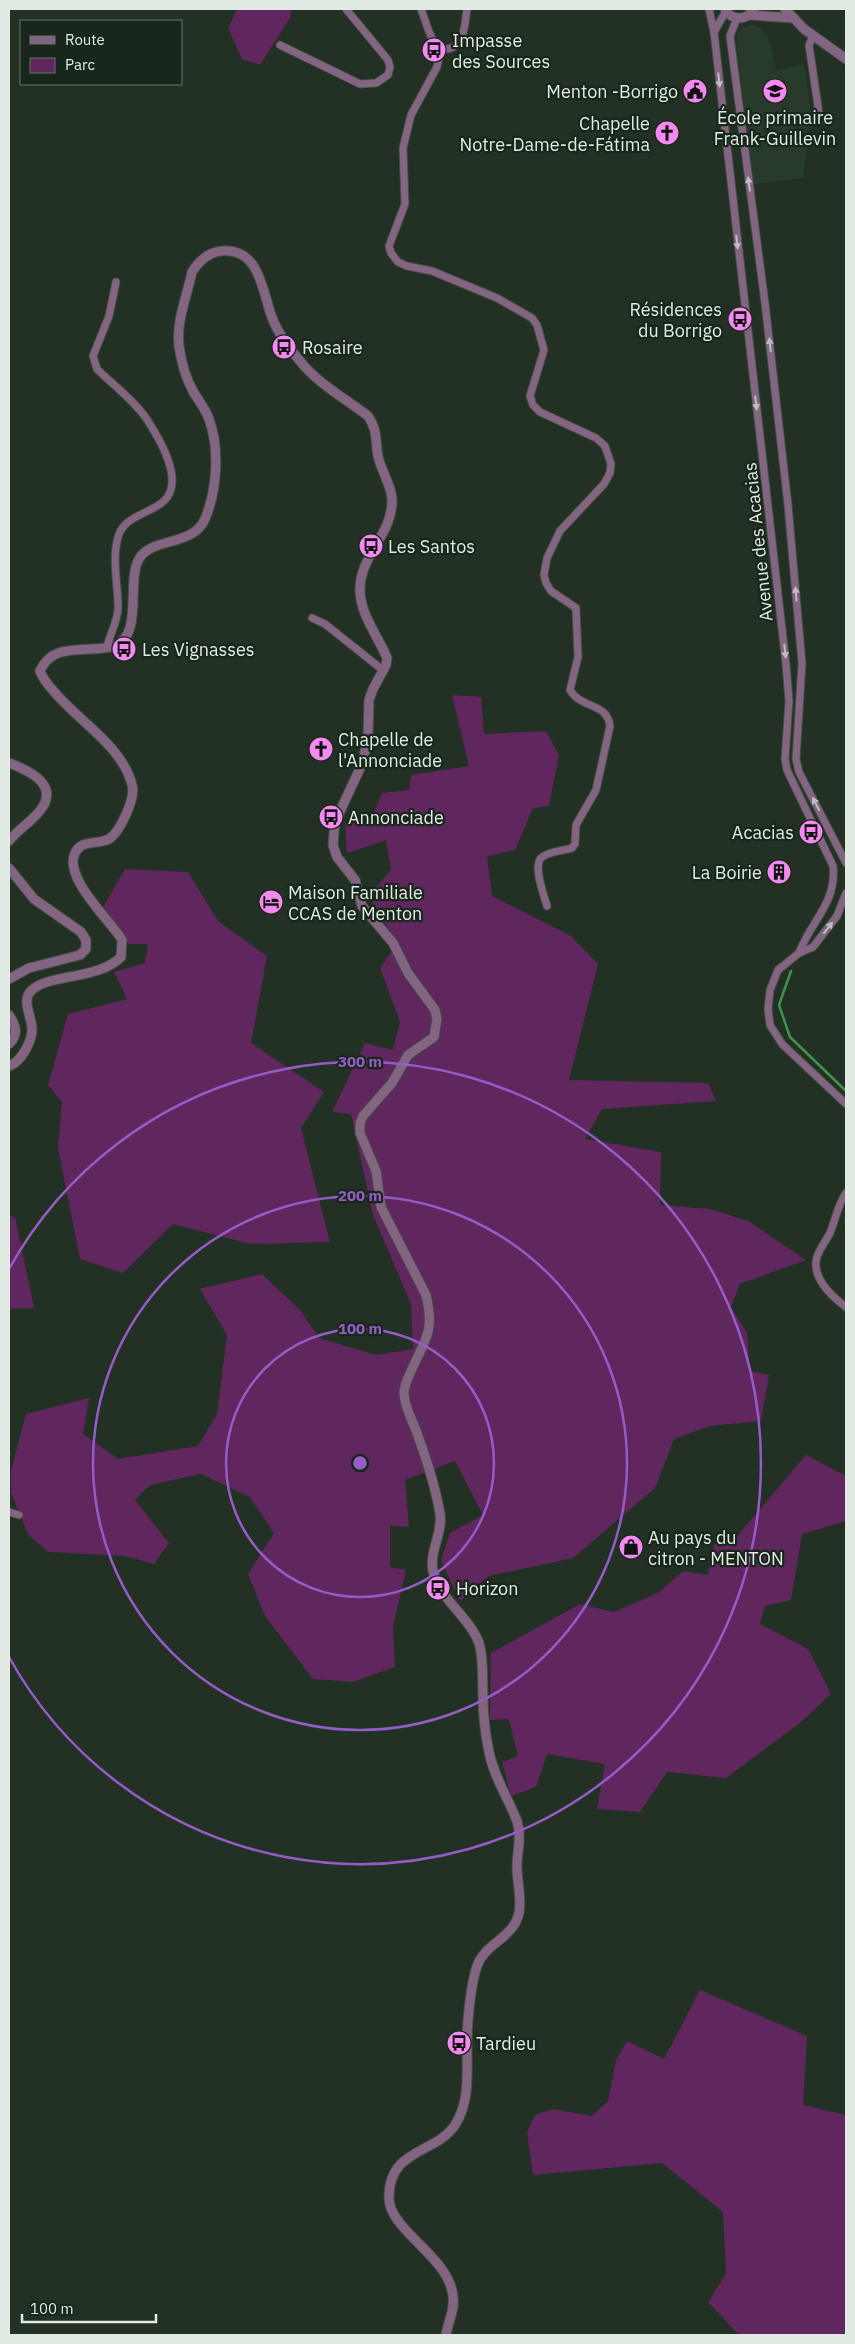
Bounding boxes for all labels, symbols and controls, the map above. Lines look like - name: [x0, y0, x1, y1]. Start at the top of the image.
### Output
- legend: [20, 20, 182, 85]
- place label: Impasse des Sources: [452, 29, 550, 73]
- text: Route: [65, 30, 105, 49]
- bus stop icon: Impasse des Sources: [421, 37, 447, 63]
- text: Parc: [65, 55, 95, 74]
- one-way arrow: [715, 72, 723, 88]
- public building icon: Menton -Borrigo: [682, 78, 708, 104]
- school or university icon: École primaire Frank-Guillevin: [762, 78, 788, 104]
- place label: Menton -Borrigo: [546, 80, 678, 103]
- place label: École primaire Frank-Guillevin: [714, 106, 836, 150]
- place label: Chapelle Notre-Dame-de-Fátima: [460, 112, 650, 156]
- church icon: Chapelle Notre-Dame-de-Fátima: [654, 120, 680, 146]
- one-way arrow: [745, 176, 753, 192]
- one-way arrow: [733, 234, 741, 250]
- place label: Résidences du Borrigo: [629, 298, 722, 342]
- bus stop icon: Résidences du Borrigo: [727, 306, 753, 332]
- bus stop icon: Rosaire: [271, 334, 297, 360]
- place label: Rosaire: [302, 336, 363, 359]
- one-way arrow: [766, 337, 774, 353]
- one-way arrow: [752, 395, 760, 411]
- street label: Avenue des Acacias: [738, 461, 778, 623]
- bus stop icon: Les Santos: [358, 533, 384, 559]
- place label: Les Santos: [388, 535, 475, 558]
- one-way arrow: [792, 585, 800, 601]
- bus stop icon: Les Vignasses: [111, 636, 137, 662]
- place label: Les Vignasses: [142, 638, 255, 661]
- one-way arrow: [781, 644, 789, 660]
- place label: Chapelle de l'Annonciade: [338, 728, 442, 772]
- church icon: Chapelle de l'Annonciade: [308, 736, 334, 762]
- one-way arrow: [812, 796, 820, 811]
- bus stop icon: Annonciade: [318, 804, 344, 830]
- place label: Annonciade: [348, 806, 444, 829]
- bus stop icon: Acacias: [798, 819, 824, 845]
- place label: Acacias: [732, 821, 794, 844]
- building icon: La Boirie: [766, 859, 792, 885]
- place label: La Boirie: [692, 861, 762, 884]
- place label: Maison Familiale CCAS de Menton: [288, 881, 423, 925]
- hotel icon: Maison Familiale CCAS de Menton: [258, 889, 284, 915]
- one-way arrow: [823, 921, 833, 935]
- text: 300 m: [338, 1052, 382, 1071]
- text: 200 m: [338, 1186, 382, 1205]
- text: 100 m: [338, 1319, 382, 1338]
- centre of rings: [351, 1454, 369, 1472]
- place label: Au pays du citron - MENTON: [648, 1526, 784, 1570]
- shop icon: Au pays du citron - MENTON: [618, 1534, 644, 1560]
- bus stop icon: Horizon: [425, 1575, 451, 1601]
- place label: Horizon: [456, 1577, 518, 1600]
- bus stop icon: Tardieu: [446, 2030, 472, 2056]
- place label: Tardieu: [476, 2032, 536, 2055]
- scale bar: [22, 2292, 156, 2324]
- text: 100 m: [30, 2299, 74, 2318]

